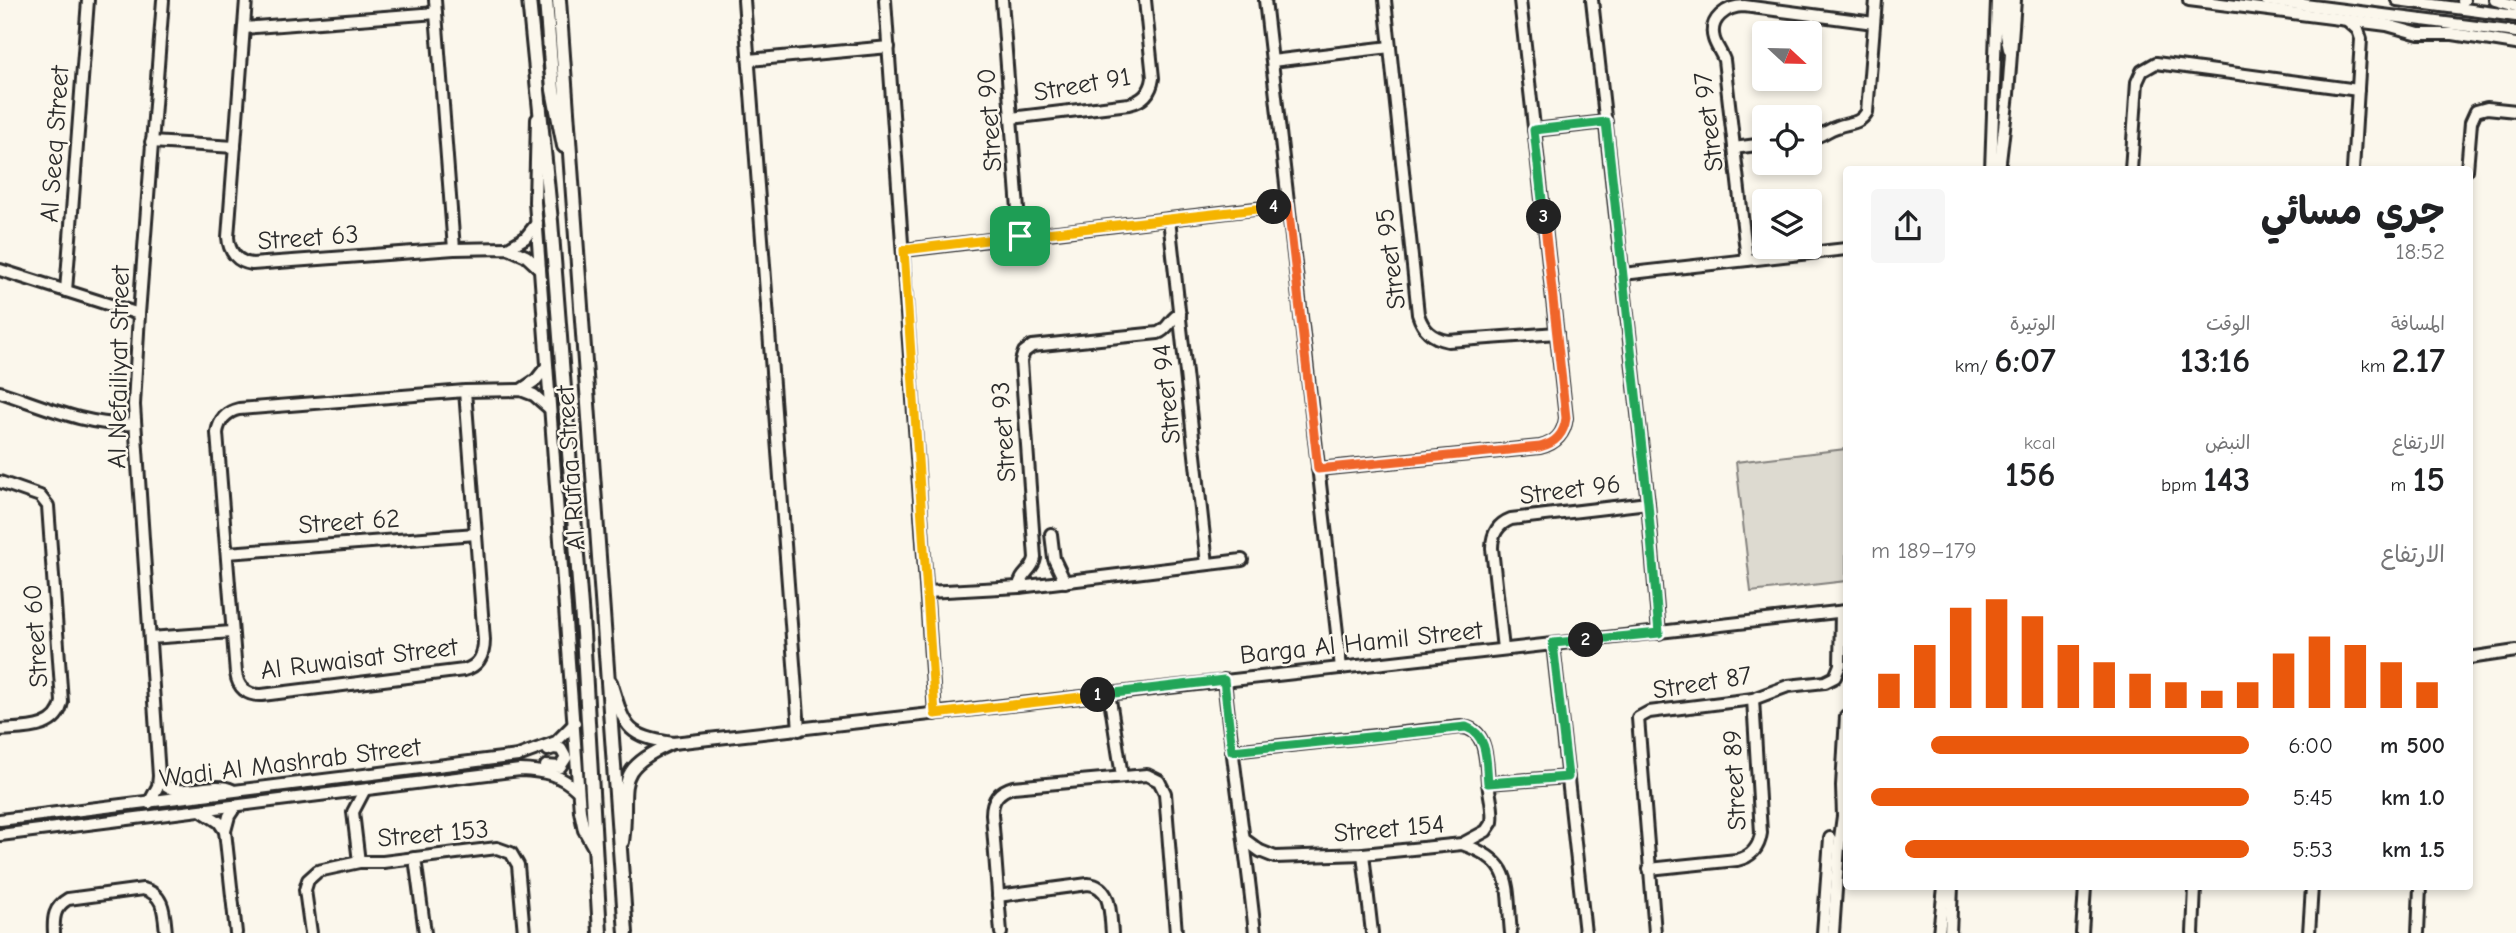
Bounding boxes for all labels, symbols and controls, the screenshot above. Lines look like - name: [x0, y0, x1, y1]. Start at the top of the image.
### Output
- north arrow: [1752, 21, 1822, 91]
- map controls: [1752, 21, 1822, 259]
- street label: Street 91: [1031, 62, 1133, 108]
- street label: Al Seeq Street: [35, 63, 76, 224]
- street label: Street 90: [971, 67, 1009, 173]
- street label: Street 97: [1688, 70, 1730, 173]
- button: locate: [1752, 105, 1822, 175]
- button: layers: [1752, 189, 1822, 259]
- button: share: [1871, 189, 1945, 263]
- pin: 4: [1256, 190, 1292, 224]
- text: جري مسائي: [2261, 190, 2445, 234]
- text: 4: [1269, 195, 1278, 217]
- pin: 3: [1526, 200, 1562, 234]
- text: 3: [1539, 205, 1548, 227]
- pin: [990, 206, 1050, 266]
- street label: Street 95: [1370, 207, 1412, 311]
- icon: arrive: [1001, 217, 1039, 255]
- street label: Street 63: [257, 220, 360, 256]
- text: 18:52: [2395, 238, 2445, 265]
- street label: Al Nefailiyat Street: [102, 264, 136, 469]
- text: الوتيرة: [2010, 313, 2056, 335]
- text: الوقت: [2206, 313, 2250, 335]
- text: المسافة: [2391, 313, 2445, 335]
- text: 6:07: [1994, 340, 2056, 381]
- text: 13:16: [2180, 340, 2250, 381]
- text: 2.17: [2392, 340, 2445, 381]
- street label: Street 94: [1147, 343, 1187, 445]
- text: /km: [1955, 355, 1994, 377]
- text: km: [2360, 355, 2392, 377]
- street label: Street 93: [986, 381, 1022, 483]
- street label: Al Rufaa Street: [550, 383, 592, 552]
- text: kcal: [2024, 432, 2056, 454]
- text: النبض: [2205, 432, 2250, 454]
- text: الارتفاع: [2392, 432, 2445, 454]
- text: 156: [2005, 454, 2056, 495]
- text: 143: [2203, 459, 2250, 500]
- text: 15: [2413, 459, 2445, 500]
- street label: Street 96: [1518, 469, 1622, 511]
- text: bpm: [2161, 474, 2203, 496]
- text: m: [2391, 474, 2413, 496]
- street label: Street 62: [297, 503, 401, 541]
- text: 179–189 m: [1871, 537, 1977, 564]
- text: الارتفاع: [2381, 541, 2445, 568]
- street label: Street 60: [17, 583, 55, 689]
- street label: Barga Al Hamil Street: [1238, 615, 1485, 671]
- pin: 2: [1568, 622, 1604, 658]
- text: 2: [1581, 628, 1590, 650]
- street label: Al Ruwaisat Street: [259, 632, 461, 686]
- street label: Street 87: [1651, 660, 1754, 706]
- pin: 1: [1080, 678, 1116, 712]
- text: 1: [1094, 683, 1101, 705]
- street label: Street 89: [1717, 729, 1753, 831]
- street label: Wadi Al Mashrab Street: [158, 732, 424, 794]
- text: 6:00: [2288, 732, 2333, 759]
- text: 500 m: [2380, 732, 2445, 759]
- text: 5:45: [2293, 784, 2333, 811]
- text: 1.0 km: [2381, 784, 2445, 811]
- street label: Street 154: [1333, 809, 1446, 849]
- street label: Street 153: [376, 814, 490, 854]
- text: 5:53: [2292, 836, 2333, 863]
- text: 1.5 km: [2382, 836, 2445, 863]

